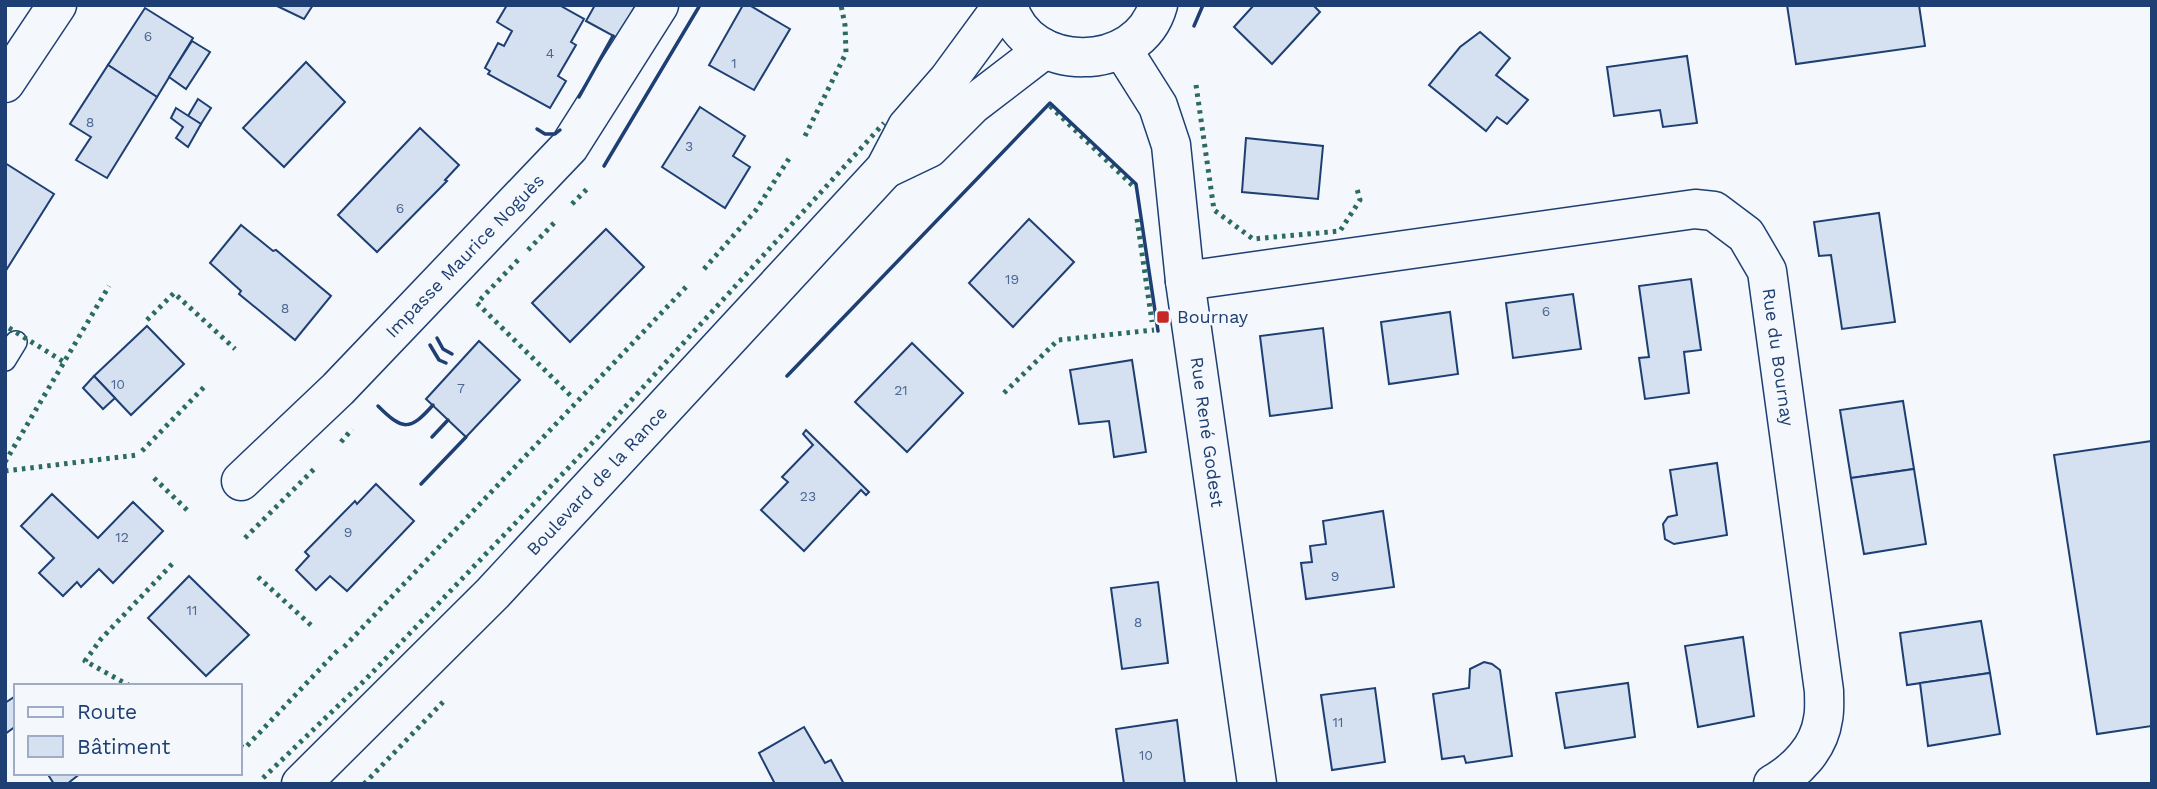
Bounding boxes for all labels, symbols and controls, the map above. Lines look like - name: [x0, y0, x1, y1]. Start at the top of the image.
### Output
- house number: 6: [144, 28, 152, 44]
- house number: 4: [546, 45, 554, 61]
- house number: 1: [731, 55, 737, 71]
- house number: 8: [86, 114, 94, 130]
- house number: 3: [685, 138, 693, 154]
- street label: Impasse Maurice Noguès: [381, 170, 548, 342]
- house number: 6: [396, 200, 404, 216]
- house number: 19: [1005, 271, 1019, 287]
- street label: Rue du Bournay: [1758, 287, 1799, 428]
- house number: 8: [281, 300, 289, 316]
- house number: 6: [1542, 303, 1550, 319]
- place label: Bournay: [1177, 306, 1249, 327]
- marker: Bournay: [1155, 309, 1171, 325]
- street label: Rue René Godest: [1187, 355, 1229, 509]
- house number: 10: [111, 376, 125, 392]
- house number: 7: [457, 380, 465, 396]
- house number: 21: [894, 382, 908, 398]
- street label: Boulevard de la Rance: [522, 402, 671, 560]
- house number: 23: [800, 488, 816, 504]
- house number: 9: [344, 524, 352, 540]
- house number: 12: [115, 529, 129, 545]
- house number: 9: [1331, 568, 1339, 584]
- house number: 11: [187, 602, 197, 618]
- house number: 8: [1134, 614, 1142, 630]
- legend: [14, 684, 242, 775]
- text: Route: [77, 699, 137, 724]
- house number: 11: [1333, 714, 1343, 730]
- text: Bâtiment: [77, 734, 171, 759]
- house number: 10: [1139, 747, 1153, 763]

